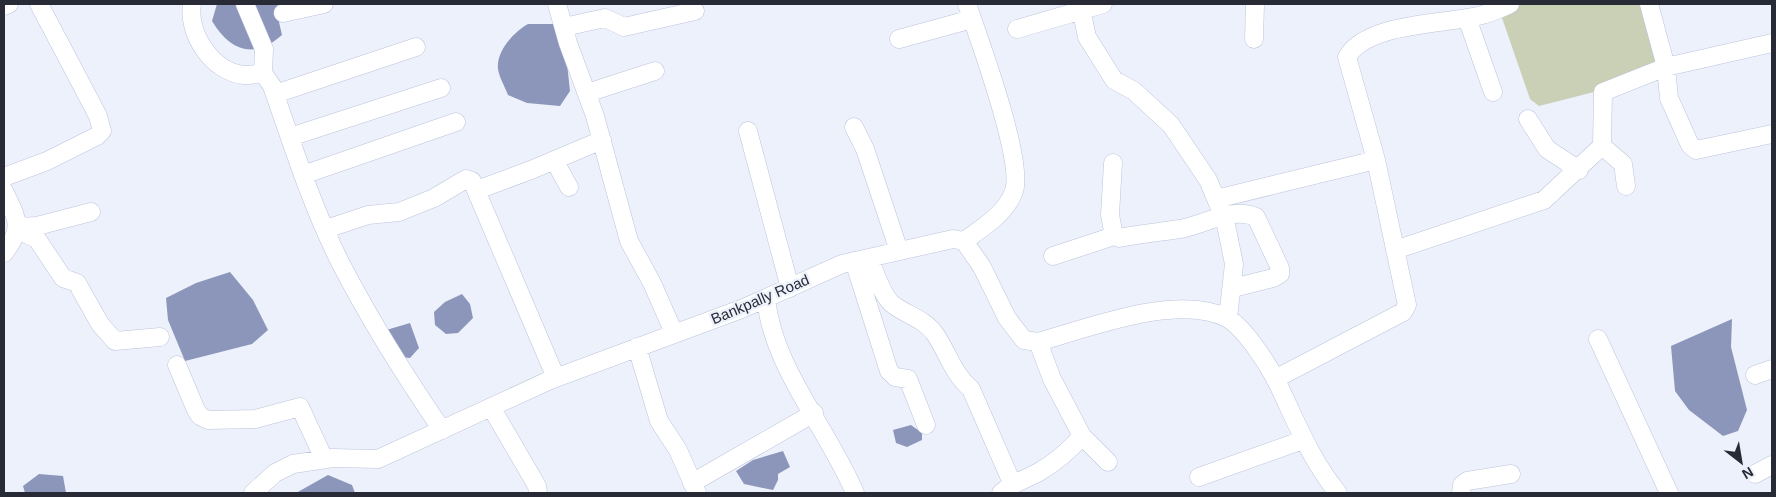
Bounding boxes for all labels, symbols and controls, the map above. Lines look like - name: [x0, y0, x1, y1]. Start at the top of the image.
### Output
- street label: Bankpally Road: [708, 271, 812, 327]
- north arrow: [1716, 437, 1766, 487]
- text: N: [1739, 464, 1756, 483]

